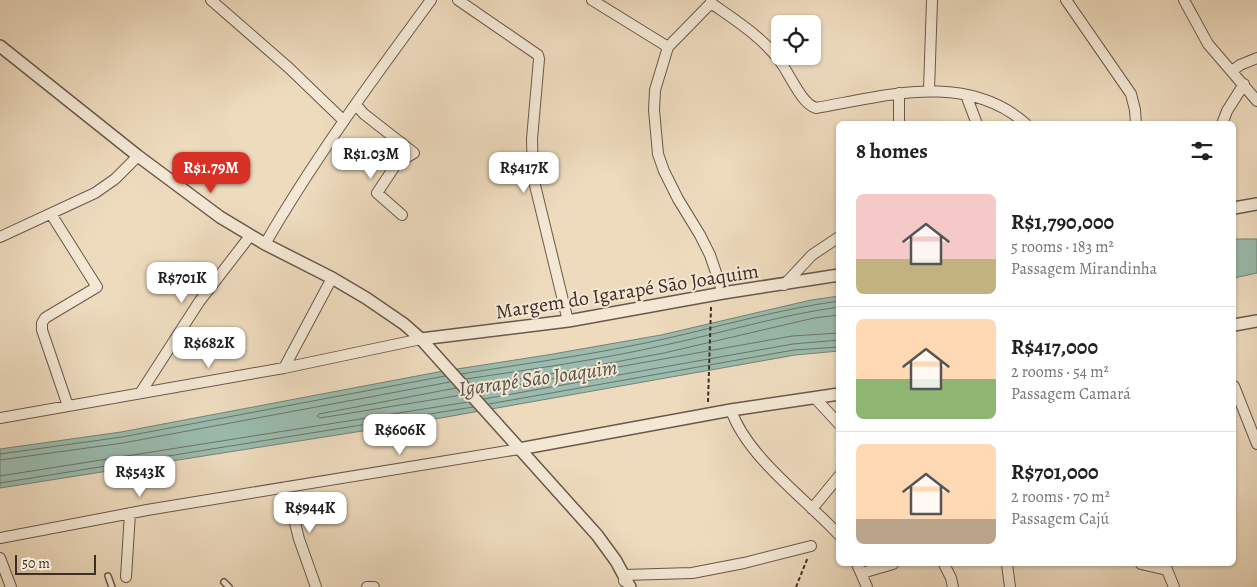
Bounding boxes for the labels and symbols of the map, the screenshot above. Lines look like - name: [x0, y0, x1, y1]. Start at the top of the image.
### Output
- pin: R$1.03M: [325, 138, 417, 180]
- pin: R$1.79M: [165, 152, 257, 194]
- pin: R$417K: [483, 152, 565, 194]
- street label: Margem do Igarapé São Joaquim: [494, 257, 761, 326]
- pin: R$701K: [141, 262, 223, 304]
- pin: R$682K: [168, 326, 250, 369]
- water label: Igarapé São Joaquim: [457, 353, 619, 403]
- pin: R$606K: [359, 414, 441, 456]
- pin: R$543K: [99, 456, 181, 498]
- pin: R$944K: [269, 492, 351, 534]
- scale bar: [15, 552, 96, 575]

